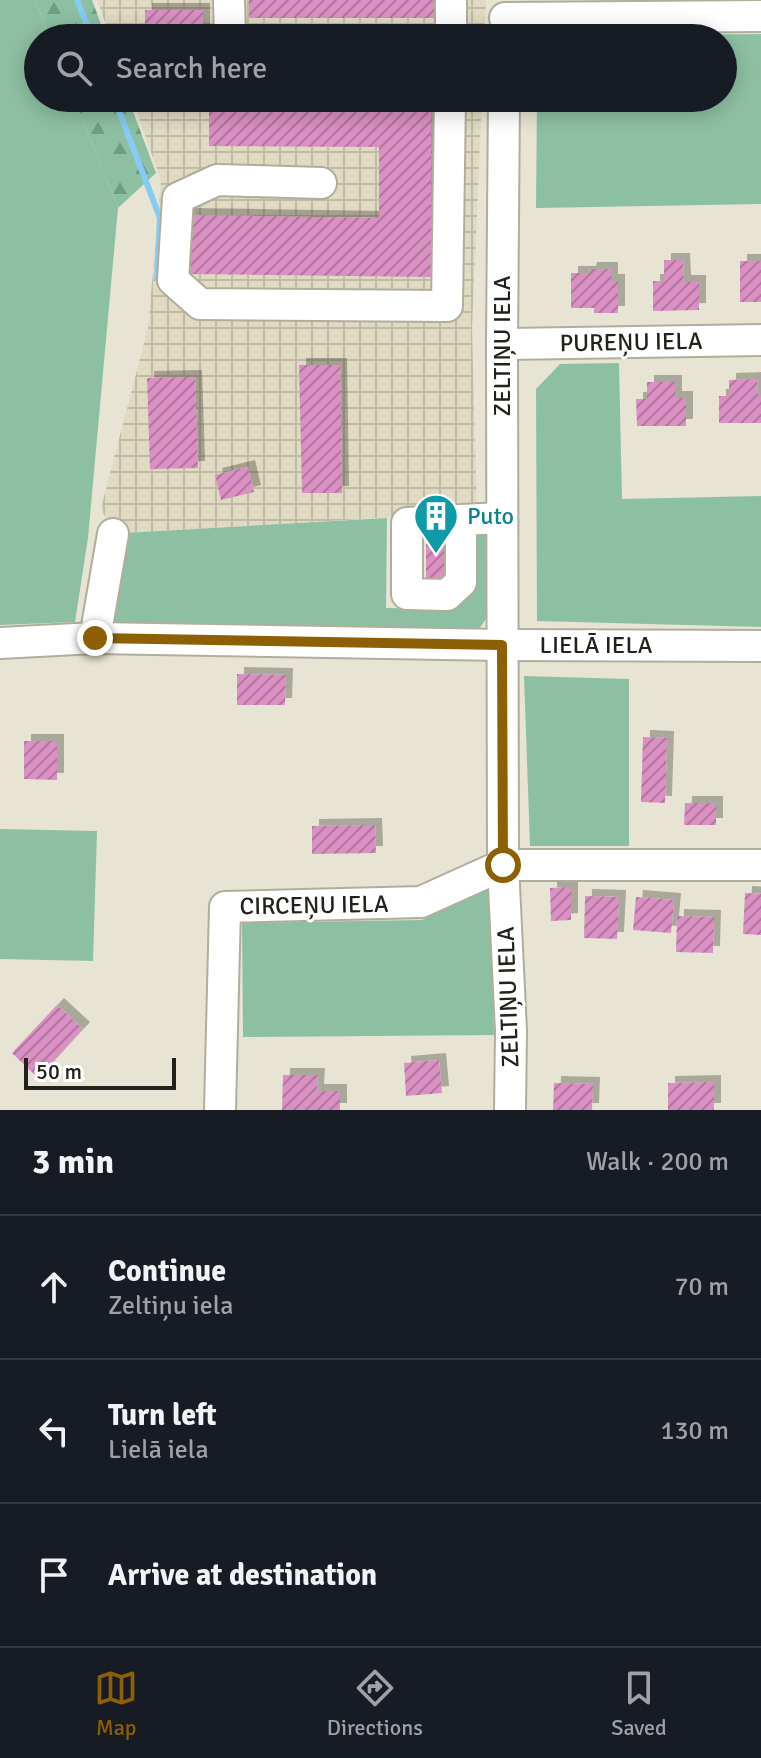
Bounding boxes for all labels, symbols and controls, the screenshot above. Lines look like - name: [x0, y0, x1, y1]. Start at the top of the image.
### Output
- search box: [24, 24, 737, 112]
- icon: search: [52, 46, 96, 90]
- text: Search here: [116, 50, 267, 87]
- street label: ZELTIŅU IELA: [487, 275, 517, 417]
- street label: PUREŅU IELA: [559, 326, 703, 358]
- building icon: Puto: [412, 492, 460, 555]
- place label: Puto: [467, 501, 514, 531]
- route end: [77, 620, 113, 656]
- street label: LIELĀ IELA: [540, 630, 653, 660]
- route start: [485, 847, 521, 883]
- street label: CIRCEŅU IELA: [239, 889, 389, 921]
- street label: ZELTIŅU IELA: [491, 926, 525, 1068]
- scale bar: [24, 1054, 176, 1090]
- text: 50 m: [36, 1058, 82, 1085]
- text: 3 min: [32, 1141, 114, 1183]
- text: Walk · 200 m: [586, 1146, 729, 1178]
- text: Continue: [108, 1253, 226, 1290]
- icon: ahead: [32, 1265, 76, 1309]
- text: 70 m: [674, 1271, 729, 1303]
- text: Zeltiņu iela: [108, 1290, 234, 1322]
- text: Turn left: [108, 1397, 217, 1434]
- icon: left: [32, 1409, 76, 1453]
- text: 130 m: [660, 1415, 729, 1447]
- text: Lielā iela: [108, 1434, 209, 1466]
- icon: arrive: [32, 1553, 76, 1597]
- text: Arrive at destination: [108, 1557, 377, 1594]
- tab: Map: [94, 1666, 138, 1741]
- tab: Directions: [327, 1666, 423, 1741]
- tab: Saved: [611, 1666, 667, 1741]

